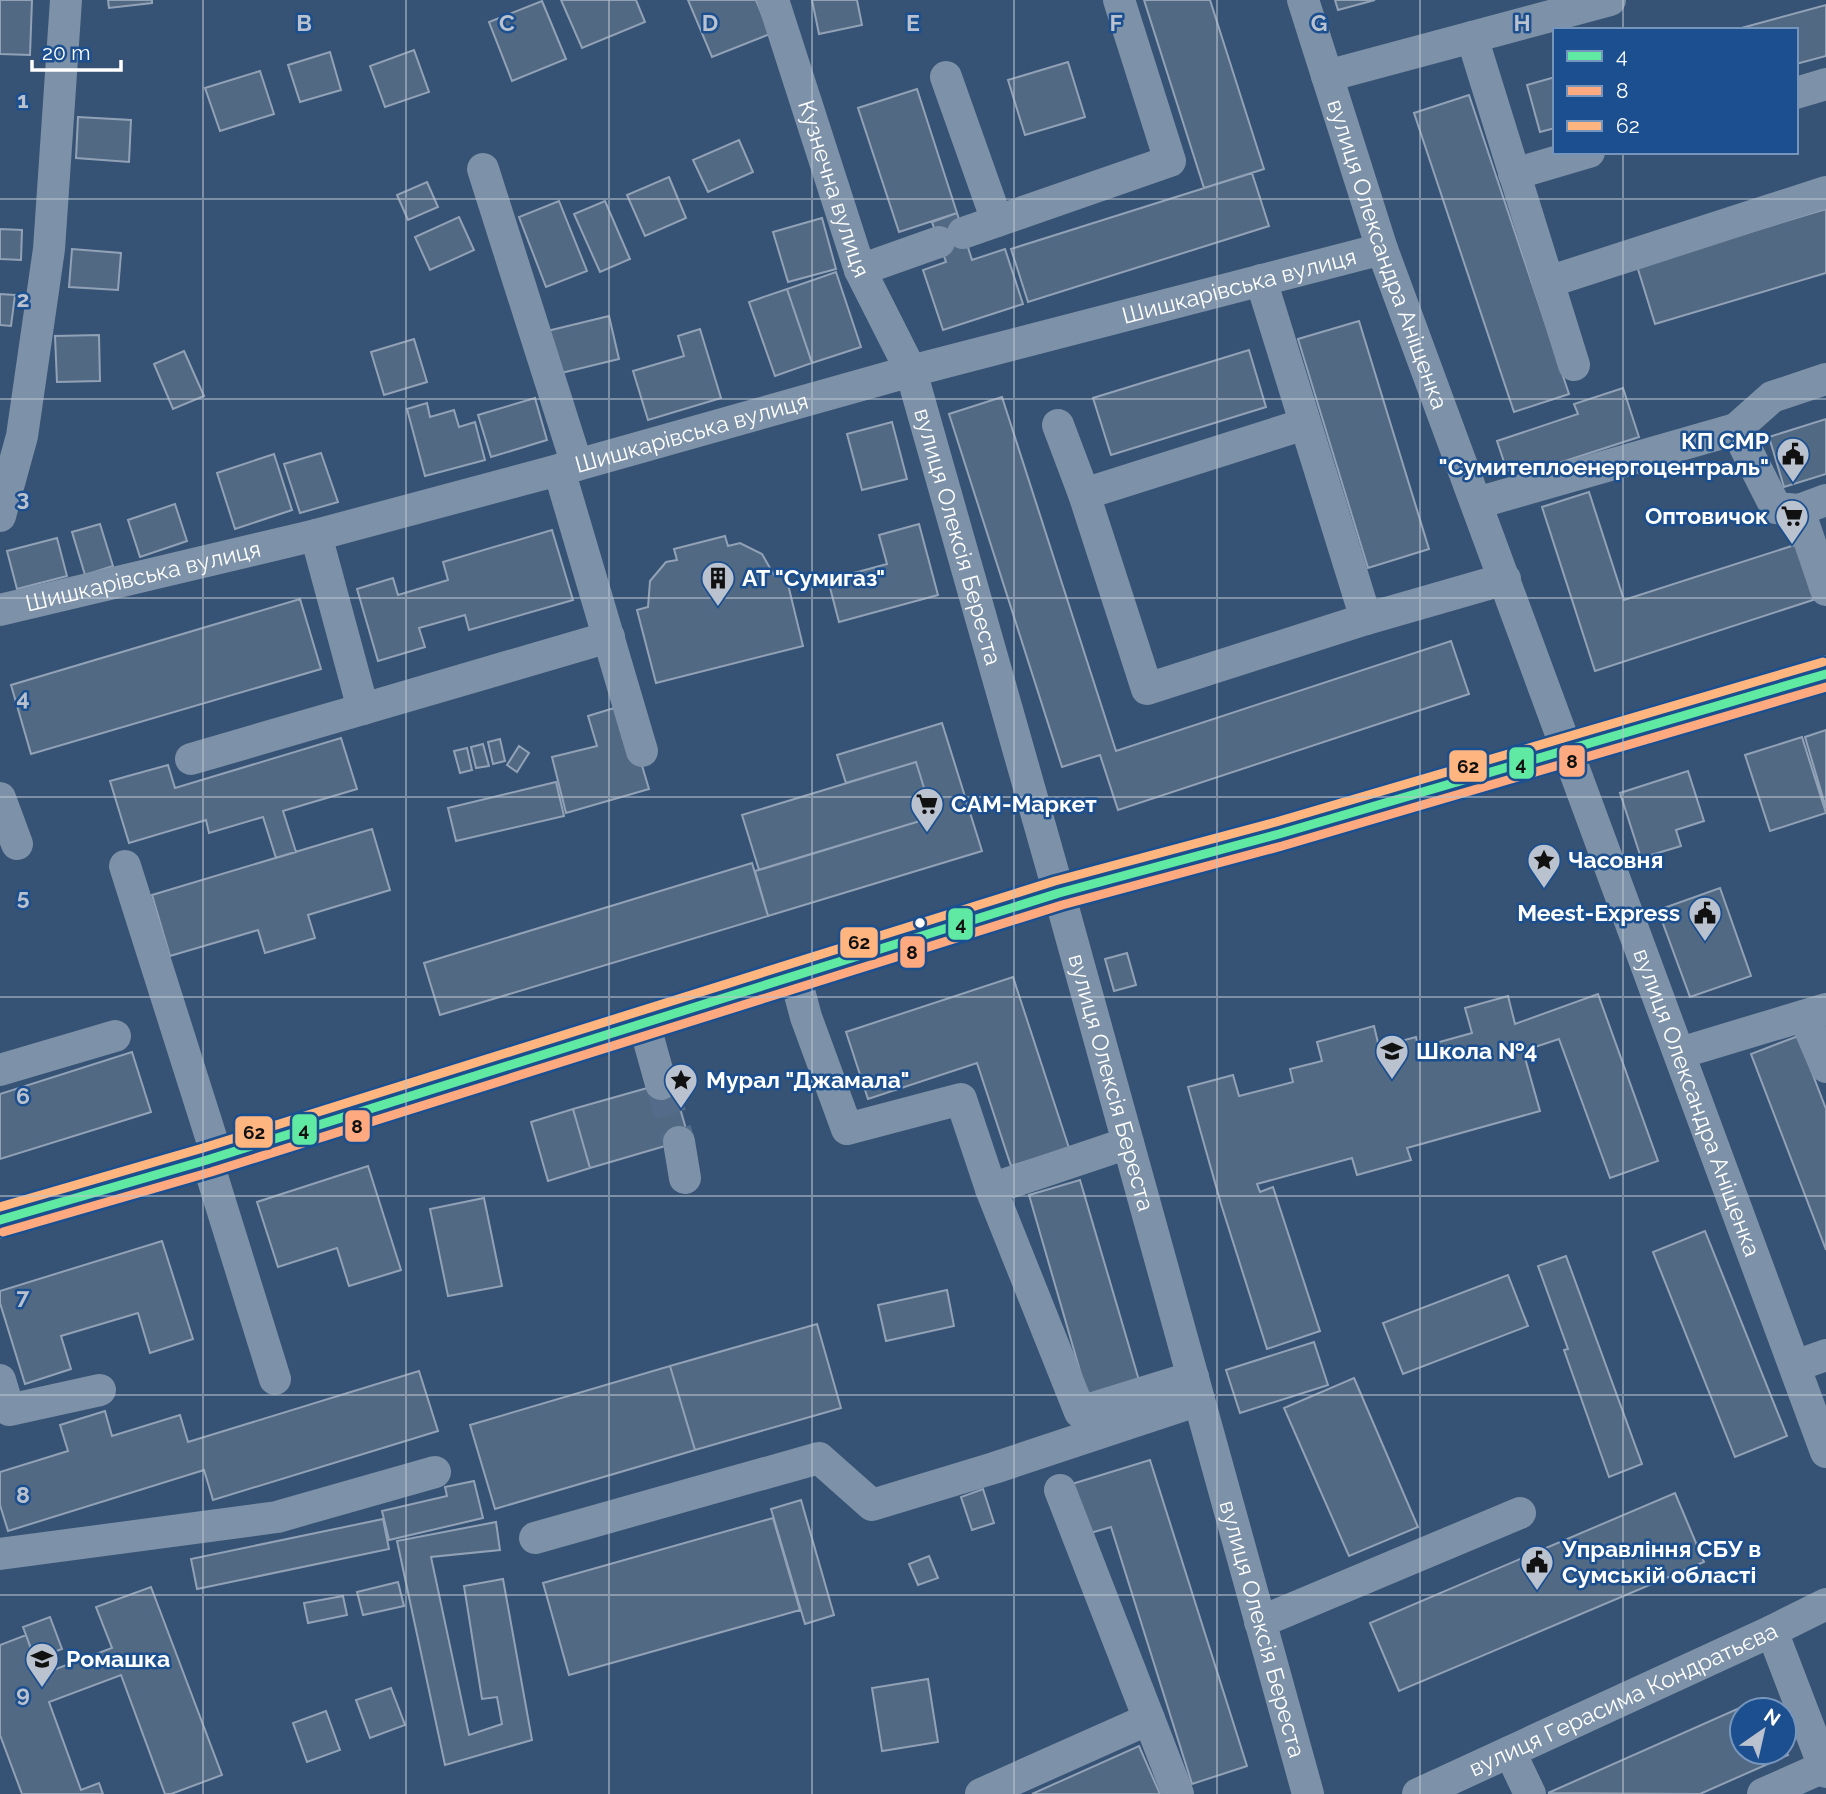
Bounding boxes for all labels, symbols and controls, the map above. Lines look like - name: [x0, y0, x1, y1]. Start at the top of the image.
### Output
- text: B: [296, 9, 312, 36]
- text: C: [499, 9, 515, 36]
- text: D: [702, 9, 718, 36]
- text: E: [906, 9, 920, 36]
- text: F: [1109, 9, 1123, 36]
- text: G: [1311, 9, 1327, 36]
- text: H: [1513, 9, 1531, 36]
- scale bar: [32, 28, 121, 72]
- legend: [1553, 28, 1798, 154]
- text: 20 m: [42, 40, 90, 65]
- text: 4: [1616, 43, 1627, 68]
- text: 8: [1616, 78, 1628, 103]
- text: 1: [17, 86, 29, 113]
- street label: Кузнечна вулиця: [793, 96, 875, 282]
- street label: вулиця Олександра Аніщенка: [1322, 96, 1454, 413]
- text: 62: [1616, 113, 1640, 138]
- street label: Шишкарівська вулиця: [1119, 242, 1359, 329]
- text: 2: [17, 285, 29, 312]
- street label: Шишкарівська вулиця: [572, 387, 811, 478]
- street label: вулиця Олексія Береста: [909, 405, 1008, 668]
- place label: КП СМР "Сумитеплоенергоцентраль": [1439, 427, 1769, 480]
- public building icon: КП СМР "Сумитеплоенергоцентраль": [1774, 435, 1812, 484]
- text: 3: [17, 484, 29, 511]
- supermarket icon: Оптовичок: [1773, 497, 1811, 546]
- place label: Оптовичок: [1645, 502, 1768, 529]
- street label: Шишкарівська вулиця: [23, 535, 263, 617]
- building icon: АТ "Сумигаз": [699, 559, 737, 608]
- place label: АТ "Сумигаз": [742, 564, 885, 591]
- text: 4: [16, 684, 30, 711]
- line badge: 8: [1558, 744, 1586, 778]
- line badge: 4: [1508, 746, 1535, 780]
- line badge: 62: [1448, 749, 1488, 783]
- text: 8: [1566, 750, 1578, 772]
- text: 4: [1516, 752, 1527, 774]
- text: 62: [1457, 755, 1479, 777]
- supermarket icon: САМ-Маркет: [908, 785, 946, 834]
- place label: САМ-Маркет: [951, 790, 1097, 817]
- place icon: Часовня: [1525, 841, 1563, 890]
- place label: Часовня: [1568, 846, 1663, 873]
- text: 5: [17, 883, 30, 910]
- public building icon: Meest-Express: [1686, 894, 1724, 943]
- place label: Meest-Express: [1517, 899, 1680, 926]
- line badge: 4: [947, 907, 974, 941]
- text: 4: [956, 912, 967, 934]
- unlabelled marker: [913, 916, 927, 930]
- line badge: 62: [839, 926, 879, 959]
- text: 62: [848, 931, 870, 953]
- line badge: 8: [899, 935, 926, 969]
- text: 8: [906, 941, 918, 963]
- street label: вулиця Олександра Аніщенка: [1628, 945, 1767, 1260]
- street label: вулиця Олексія Береста: [1063, 951, 1160, 1214]
- school or university icon: Школа №4: [1373, 1032, 1411, 1081]
- place label: Школа №4: [1416, 1037, 1537, 1064]
- place icon: Мурал "Джамала": [662, 1061, 700, 1110]
- place label: Мурал "Джамала": [706, 1066, 910, 1093]
- text: 6: [16, 1082, 30, 1109]
- line badge: 8: [344, 1109, 371, 1143]
- line badge: 4: [291, 1113, 318, 1146]
- line badge: 62: [234, 1115, 274, 1149]
- text: 8: [351, 1115, 363, 1137]
- text: 4: [299, 1118, 310, 1140]
- text: 62: [243, 1121, 265, 1143]
- text: 7: [17, 1282, 30, 1309]
- text: 8: [16, 1481, 30, 1508]
- street label: вулиця Олексія Береста: [1214, 1497, 1311, 1761]
- place label: Управління СБУ в Сумській області: [1561, 1535, 1761, 1588]
- public building icon: Управління СБУ в Сумській області: [1518, 1543, 1556, 1592]
- street label: вулиця Герасима Кондратьєва: [1465, 1616, 1782, 1782]
- school or university icon: Ромашка: [23, 1640, 61, 1689]
- place label: Ромашка: [66, 1645, 170, 1672]
- text: 9: [16, 1680, 30, 1707]
- north arrow: [1728, 1696, 1798, 1766]
- text: N: [1760, 1704, 1785, 1730]

